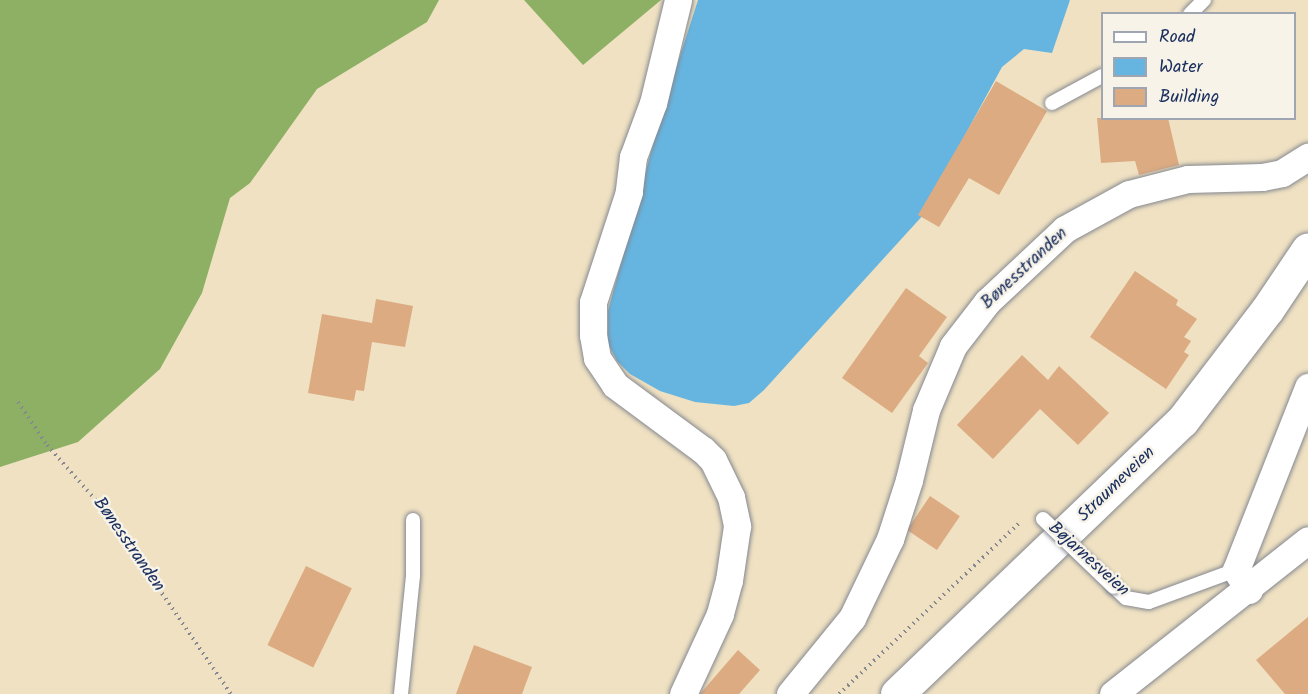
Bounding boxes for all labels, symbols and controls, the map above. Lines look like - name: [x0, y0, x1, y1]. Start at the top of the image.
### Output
- legend: [1101, 12, 1296, 120]
- text: Road: [1159, 23, 1195, 52]
- text: Water: [1159, 53, 1203, 82]
- text: Building: [1159, 83, 1219, 112]
- street label: Bønesstranden: [977, 223, 1073, 315]
- street label: Straumeveien: [1074, 443, 1160, 527]
- street label: Bønesstranden: [88, 494, 168, 596]
- street label: Bøjarnesveien: [1043, 518, 1133, 602]

